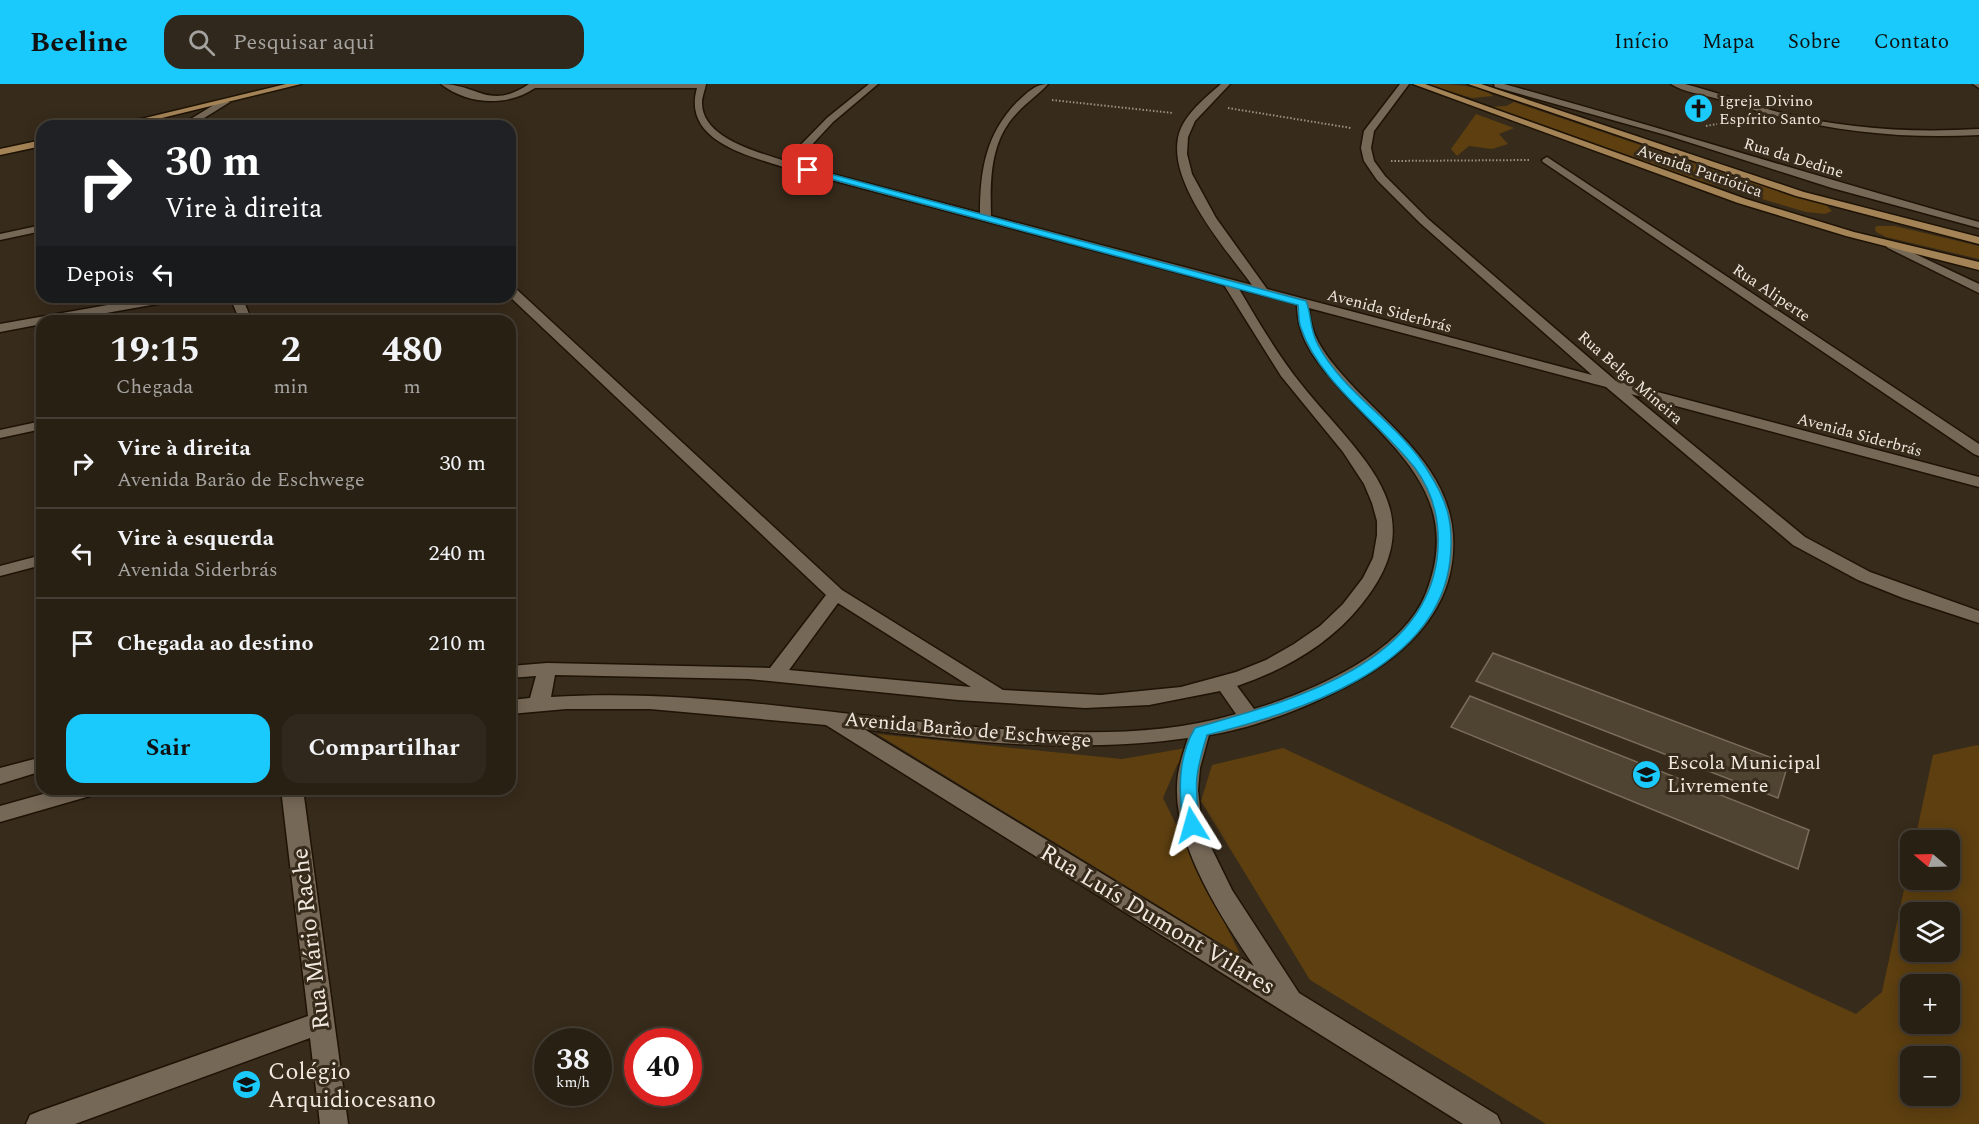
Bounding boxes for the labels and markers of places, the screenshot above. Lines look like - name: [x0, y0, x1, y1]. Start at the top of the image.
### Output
- place label: Igreja Divino Espírito Santo: [1719, 89, 1820, 131]
- church icon: Igreja Divino Espírito Santo: [1682, 93, 1714, 125]
- pin: [782, 144, 833, 195]
- place label: Escola Municipal Livremente: [1667, 748, 1821, 801]
- school or university icon: Escola Municipal Livremente: [1630, 758, 1662, 790]
- place label: Colégio Arquidiocesano: [268, 1054, 436, 1118]
- school or university icon: Colégio Arquidiocesano: [231, 1069, 263, 1101]

